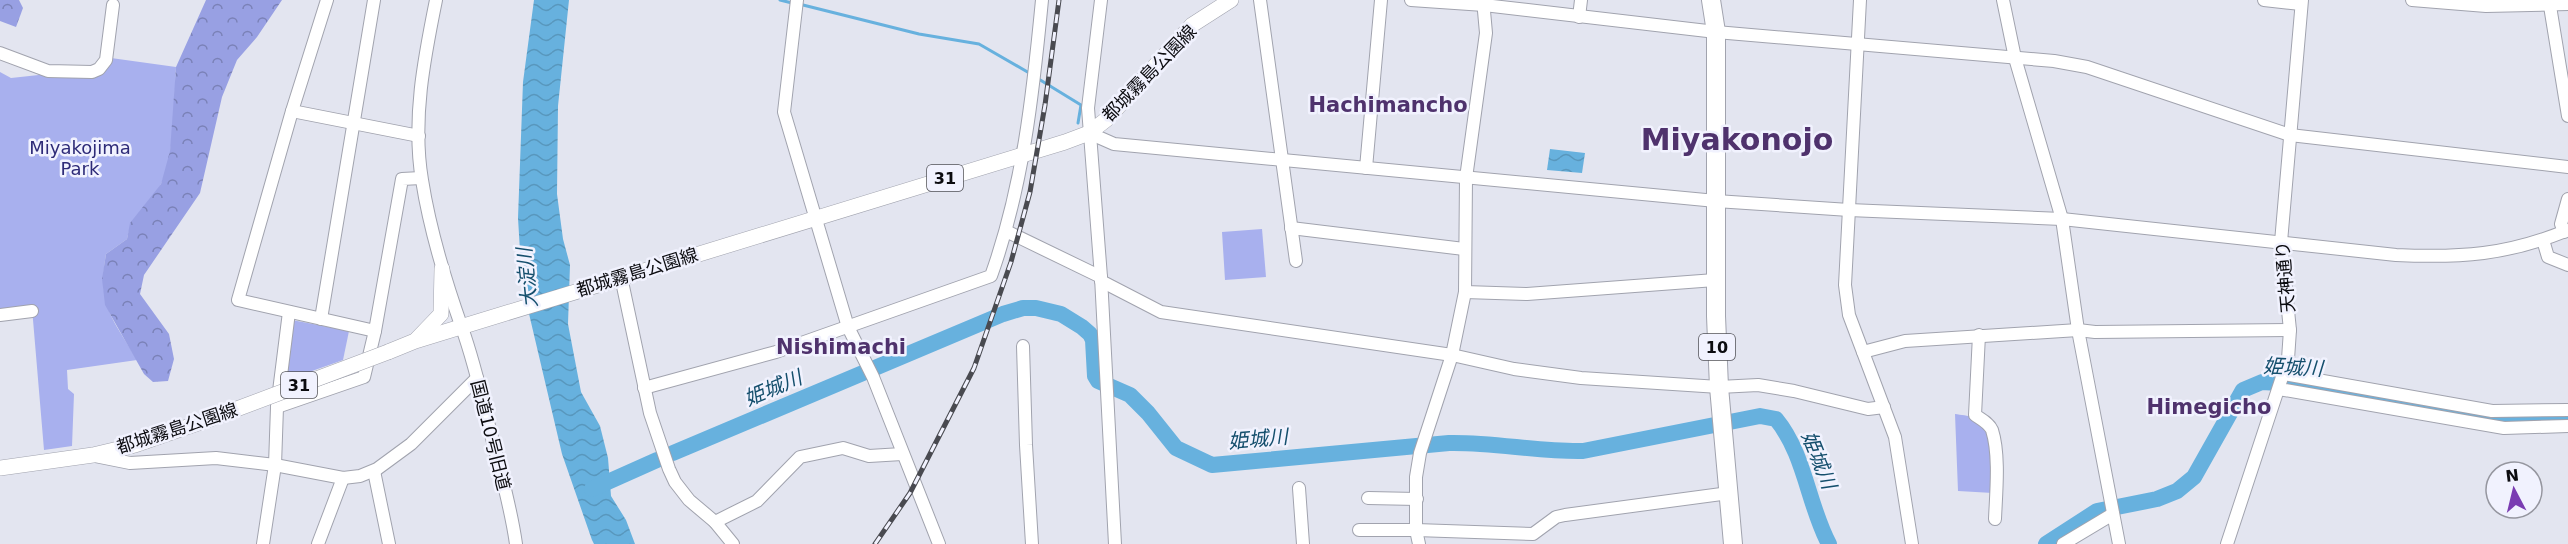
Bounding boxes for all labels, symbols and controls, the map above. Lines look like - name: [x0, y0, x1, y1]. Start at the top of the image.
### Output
- street label: 都城霧島公園線: [1098, 20, 1200, 126]
- district label: Hachimancho: [1308, 93, 1468, 117]
- district label: Miyakonojo: [1641, 122, 1833, 157]
- park label: Miyakojima Park: [29, 137, 131, 179]
- road number: 31: [927, 165, 963, 191]
- street label: 天神通り: [2271, 240, 2299, 314]
- street label: 都城霧島公園線: [574, 244, 700, 300]
- water label: 大淀川: [512, 245, 542, 309]
- road number: 10: [1699, 334, 1735, 360]
- district label: Nishimachi: [776, 335, 906, 359]
- water label: 姫城川: [2262, 353, 2326, 381]
- water label: 姫城川: [741, 364, 807, 411]
- road number: 31: [281, 372, 317, 398]
- street label: 国道10号旧道: [467, 378, 515, 492]
- district label: Himegicho: [2147, 395, 2271, 419]
- street label: 都城霧島公園線: [114, 399, 240, 457]
- water label: 姫城川: [1227, 424, 1291, 454]
- water label: 姫城川: [1797, 428, 1842, 494]
- north arrow: [2484, 460, 2544, 520]
- text: N: [2504, 465, 2520, 486]

